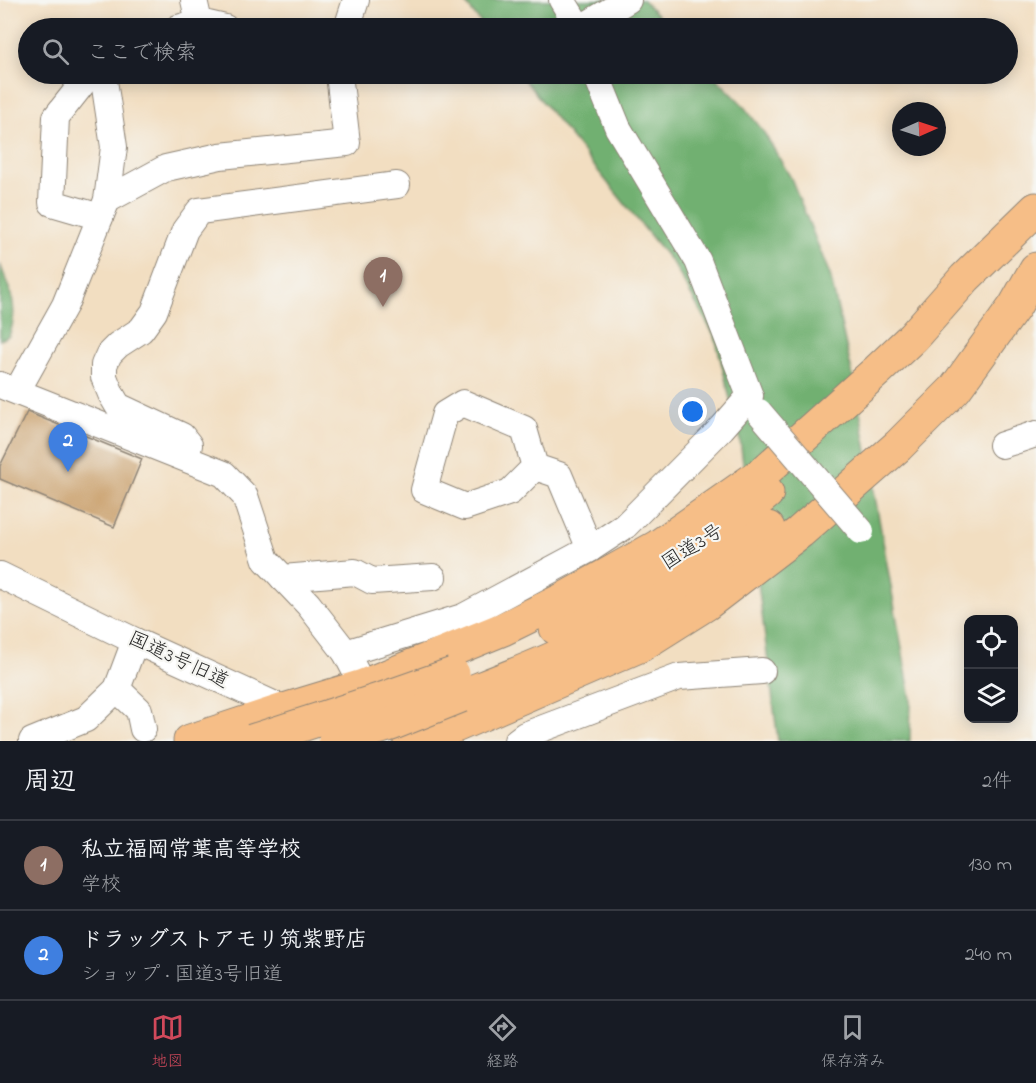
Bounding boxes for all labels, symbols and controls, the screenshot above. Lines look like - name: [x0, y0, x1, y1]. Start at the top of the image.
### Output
- search box: [18, 18, 1018, 84]
- icon: search: [39, 35, 72, 68]
- text: ここで検索: [87, 38, 197, 70]
- north arrow: [892, 102, 946, 156]
- pin: 1: [364, 258, 403, 307]
- your location: [678, 397, 707, 426]
- pin: 2: [48, 422, 88, 472]
- street label: 国道3号: [656, 518, 730, 578]
- map controls: [964, 615, 1018, 723]
- button: locate: [964, 615, 1018, 669]
- street label: 国道3号旧道: [123, 625, 233, 697]
- button: layers: [964, 669, 1018, 723]
- text: 周辺: [24, 764, 76, 802]
- text: 2件: [982, 768, 1012, 797]
- text: 私立福岡常葉高等学校: [81, 835, 301, 867]
- text: 1: [40, 851, 47, 880]
- text: 130 m: [968, 851, 1012, 880]
- text: 学校: [81, 871, 121, 900]
- text: ドラッグストアモリ筑紫野店: [81, 925, 367, 957]
- text: 2: [39, 941, 48, 970]
- text: 240 m: [965, 941, 1012, 970]
- text: ショップ · 国道3号旧道: [81, 961, 283, 990]
- tab: 地図: [151, 1011, 184, 1074]
- tab: 経路: [486, 1011, 519, 1074]
- tab: 保存済み: [821, 1011, 885, 1074]

